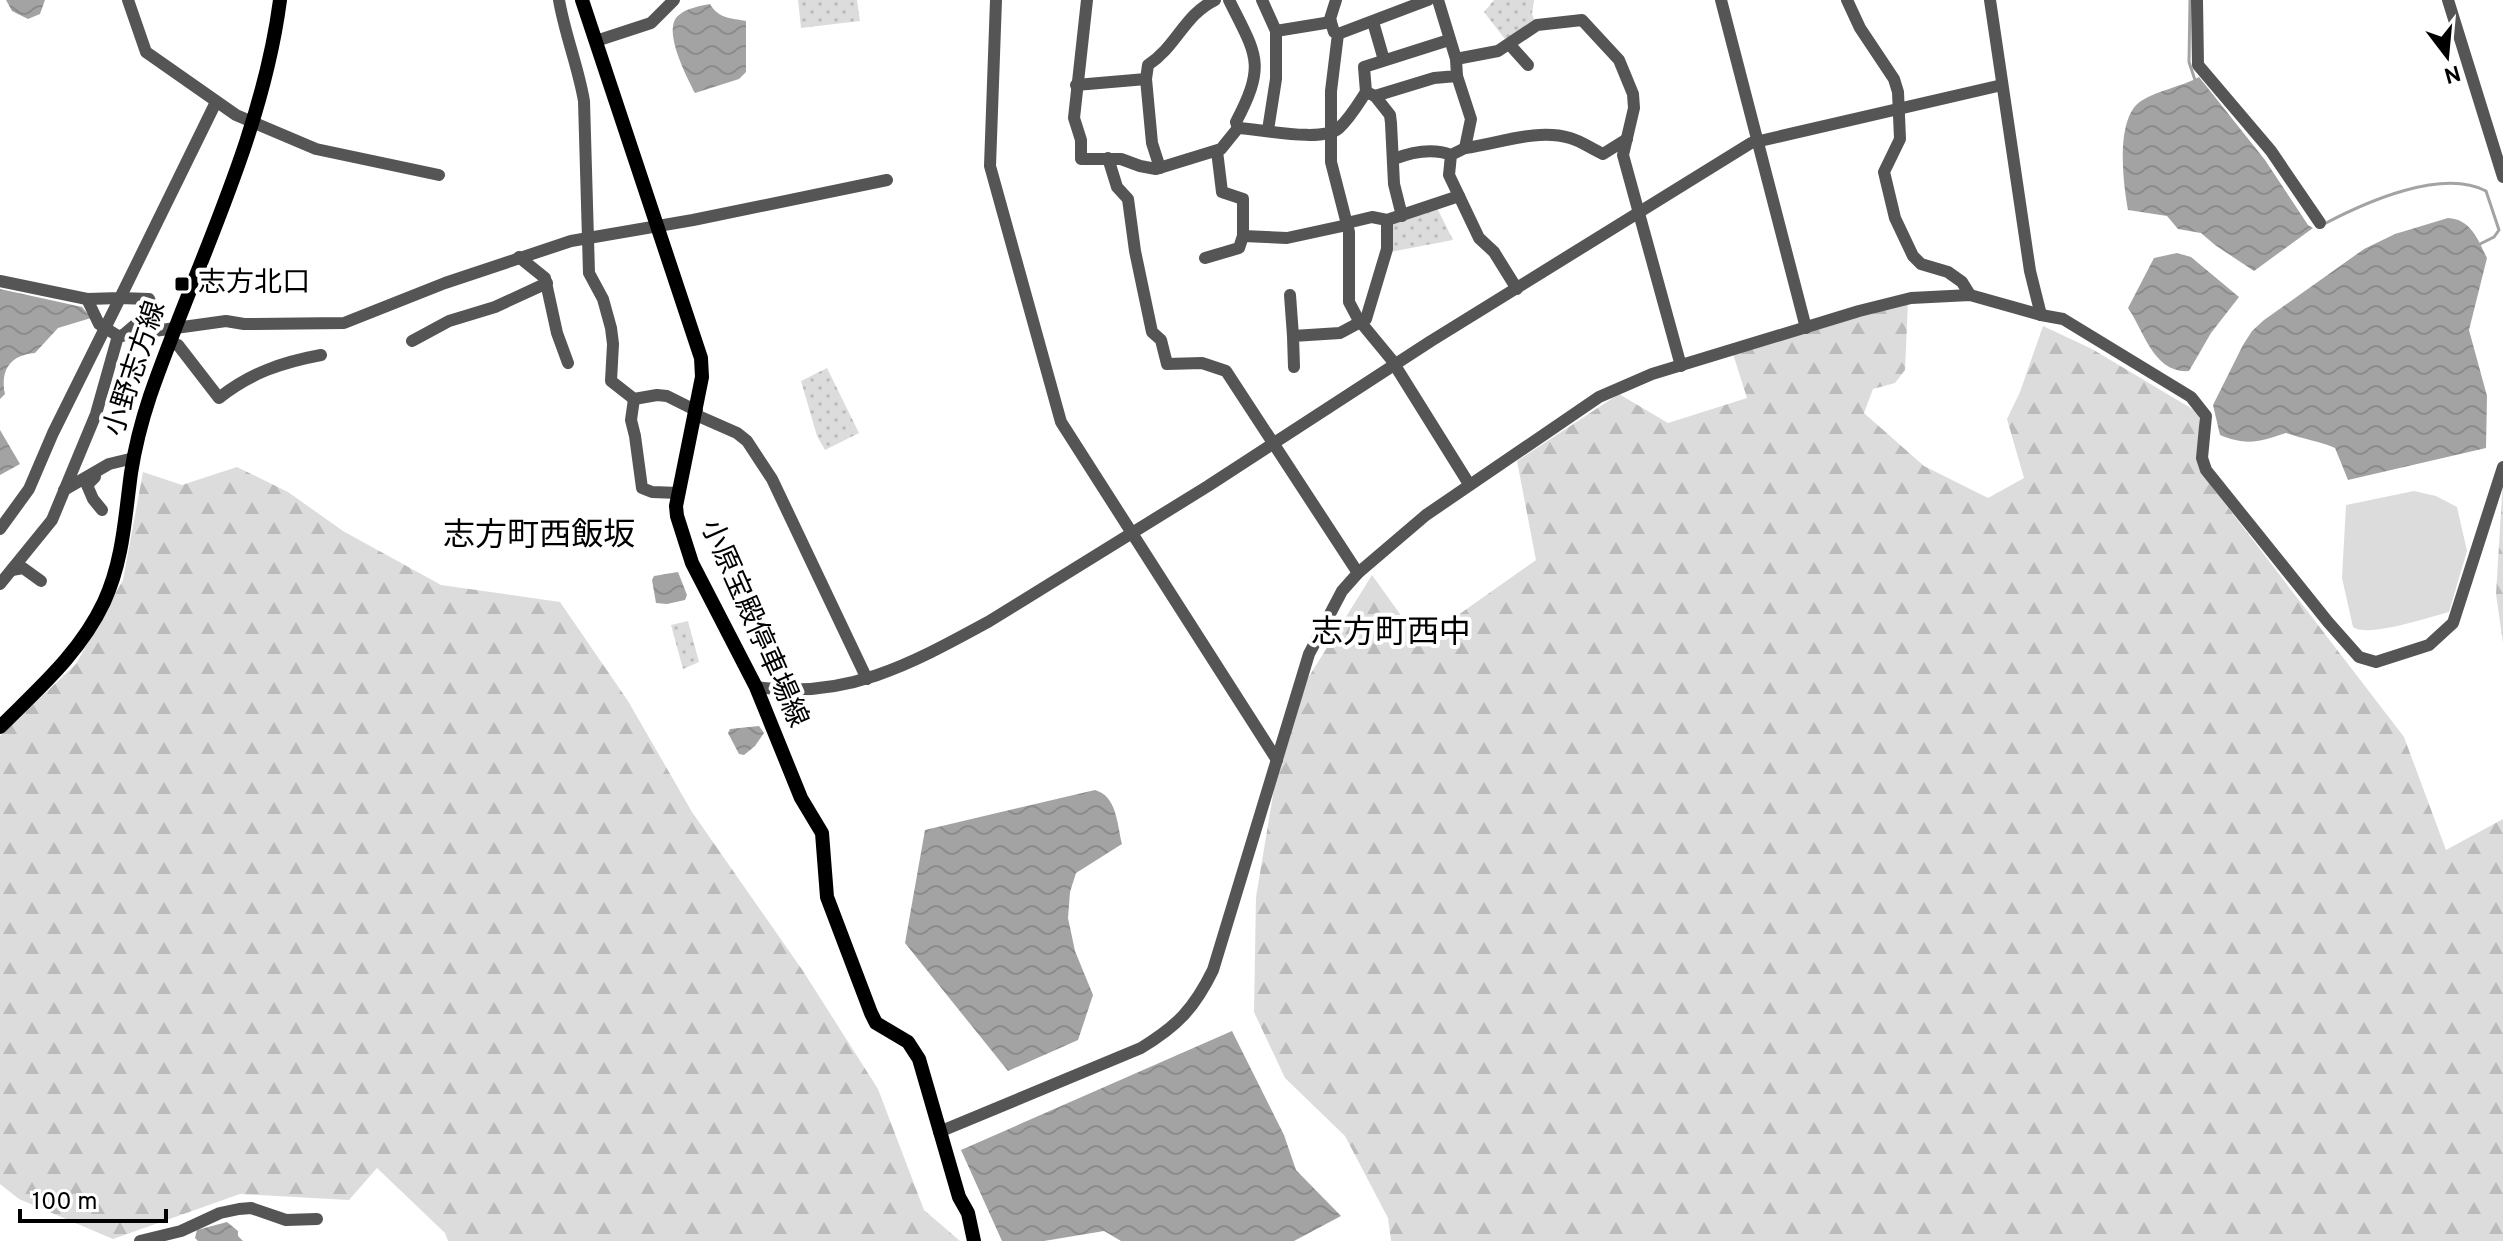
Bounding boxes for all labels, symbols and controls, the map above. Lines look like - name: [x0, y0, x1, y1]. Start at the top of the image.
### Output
- north arrow: [2407, 16, 2487, 96]
- text: N: [2441, 58, 2463, 88]
- place label: 志方北口: [198, 266, 310, 302]
- marker: 志方北口: [173, 275, 191, 293]
- street label: 小野志方線: [97, 297, 175, 441]
- street label: 小原宝殿停車場線: [691, 514, 815, 734]
- district label: 志方町西飯坂: [443, 517, 635, 557]
- district label: 志方町西中: [1311, 614, 1471, 654]
- scale bar: [20, 1173, 166, 1223]
- text: 100 m: [32, 1188, 98, 1218]

